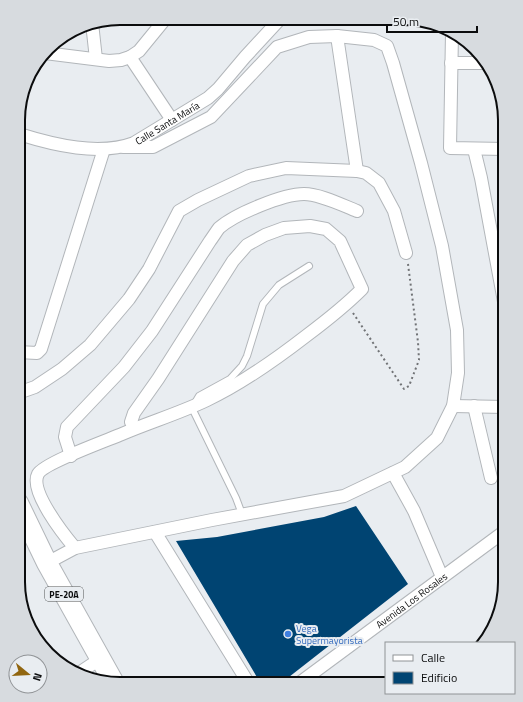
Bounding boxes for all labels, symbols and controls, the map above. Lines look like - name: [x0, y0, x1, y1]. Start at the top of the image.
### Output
- scale bar: [387, 8, 477, 34]
- text: 50 m: [393, 12, 419, 31]
- street label: Calle Santa María: [132, 98, 202, 148]
- street label: Avenida Los Rosales: [373, 569, 451, 632]
- road number: PE-20A: [45, 587, 83, 601]
- place label: Vega Supermayorista: [296, 621, 363, 648]
- marker: Vega Supermayorista: [283, 629, 293, 639]
- legend: [385, 642, 515, 694]
- text: Calle: [421, 648, 445, 667]
- north arrow: [8, 654, 48, 694]
- text: Edificio: [421, 668, 457, 687]
- text: N: [29, 671, 46, 683]

